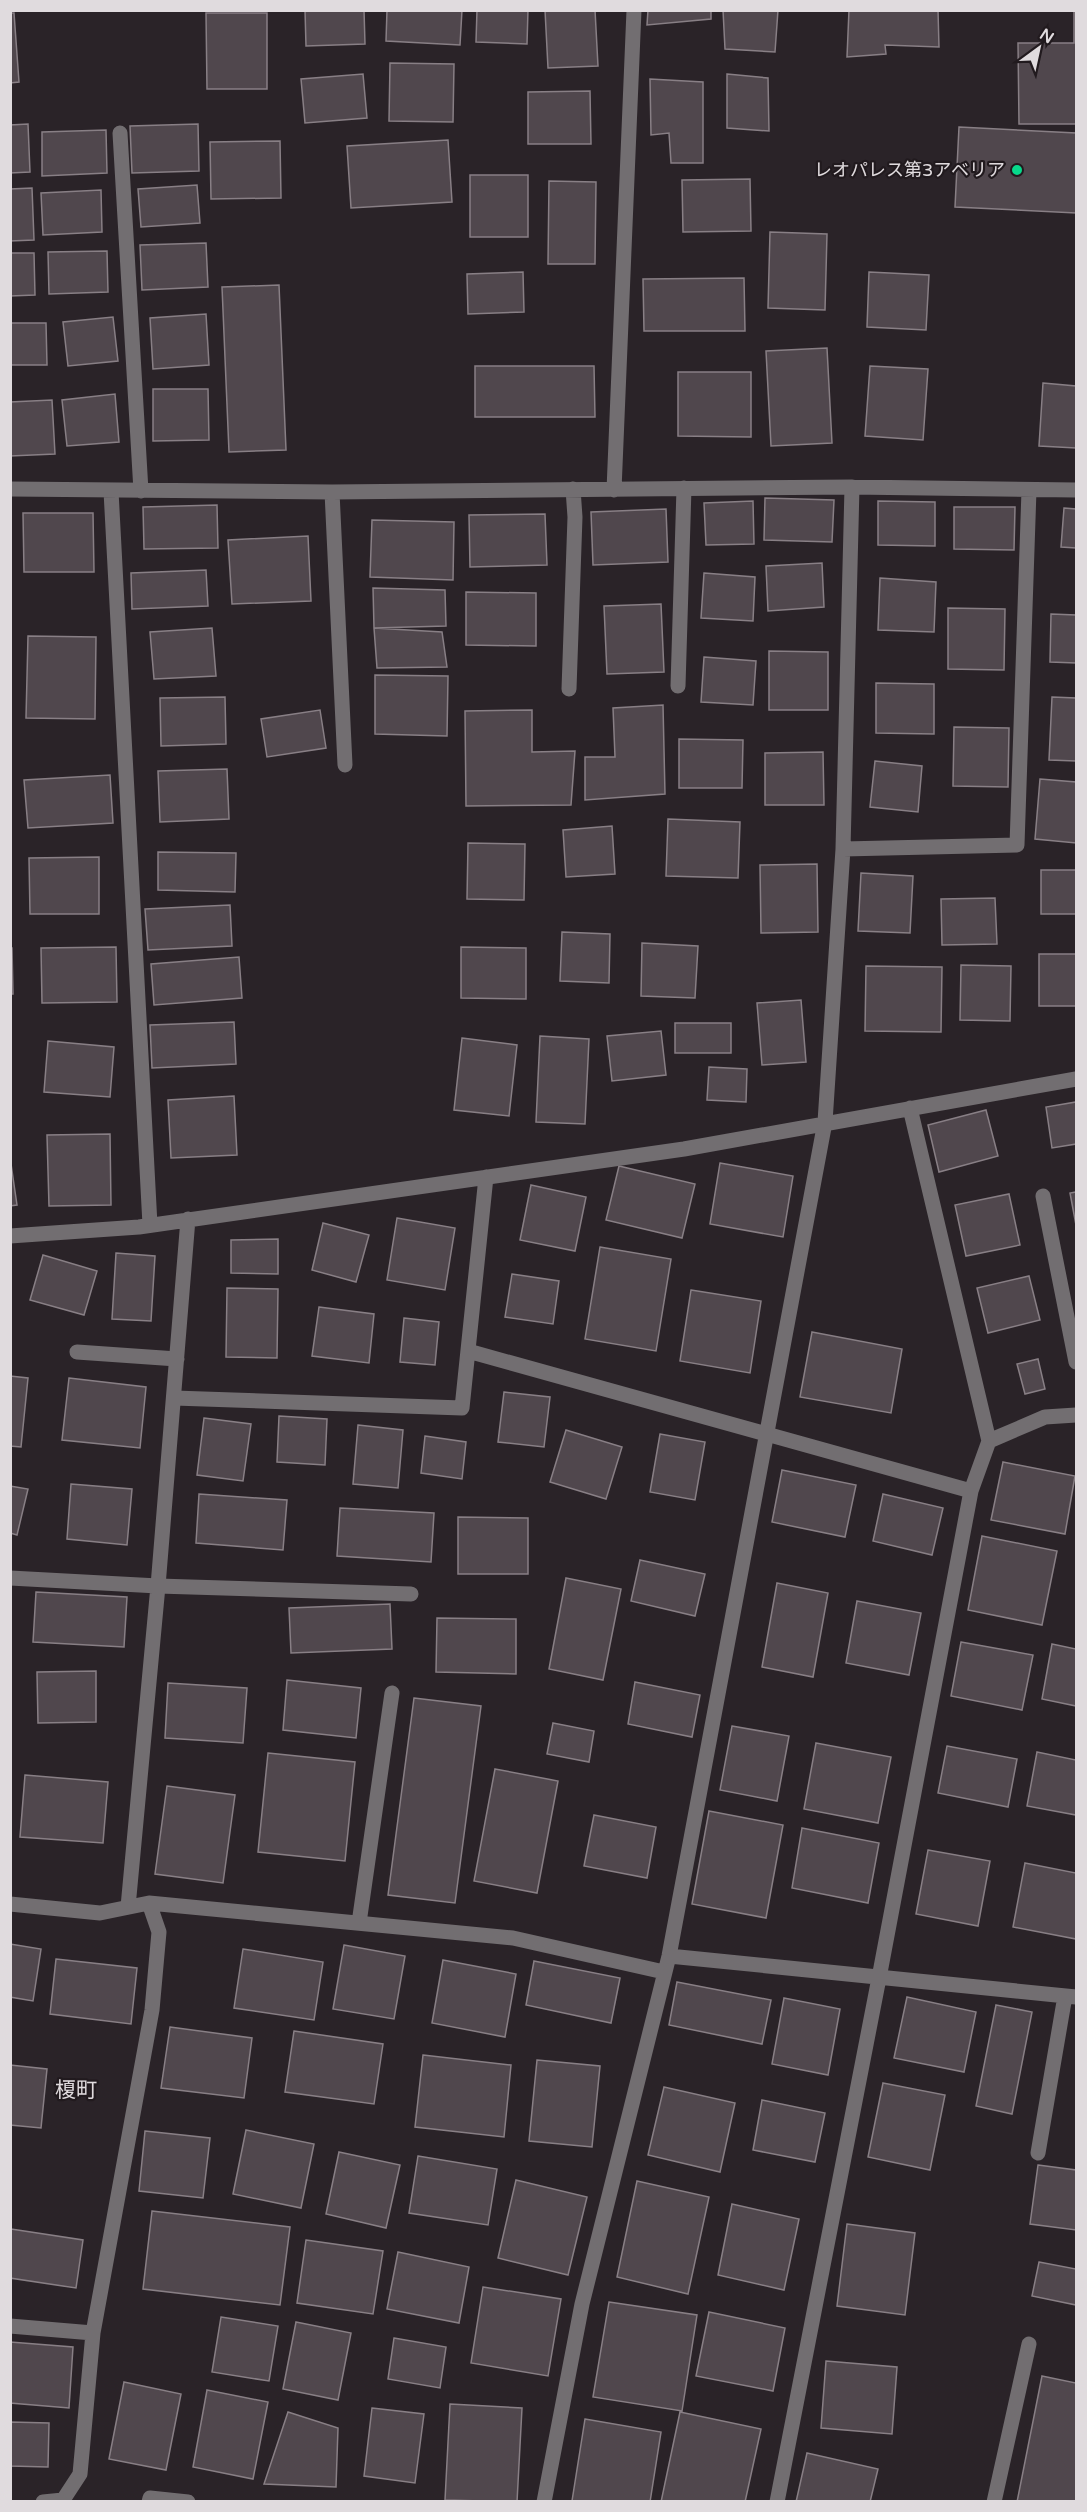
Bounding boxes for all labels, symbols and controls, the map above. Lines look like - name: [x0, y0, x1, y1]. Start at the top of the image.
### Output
- north arrow: [1009, 18, 1069, 78]
- text: N: [1036, 24, 1057, 48]
- place label: レオパレス第3アベリア: [814, 159, 1005, 181]
- marker: レオパレス第3アベリア: [1010, 163, 1024, 177]
- district label: 榎町: [55, 2078, 97, 2103]

